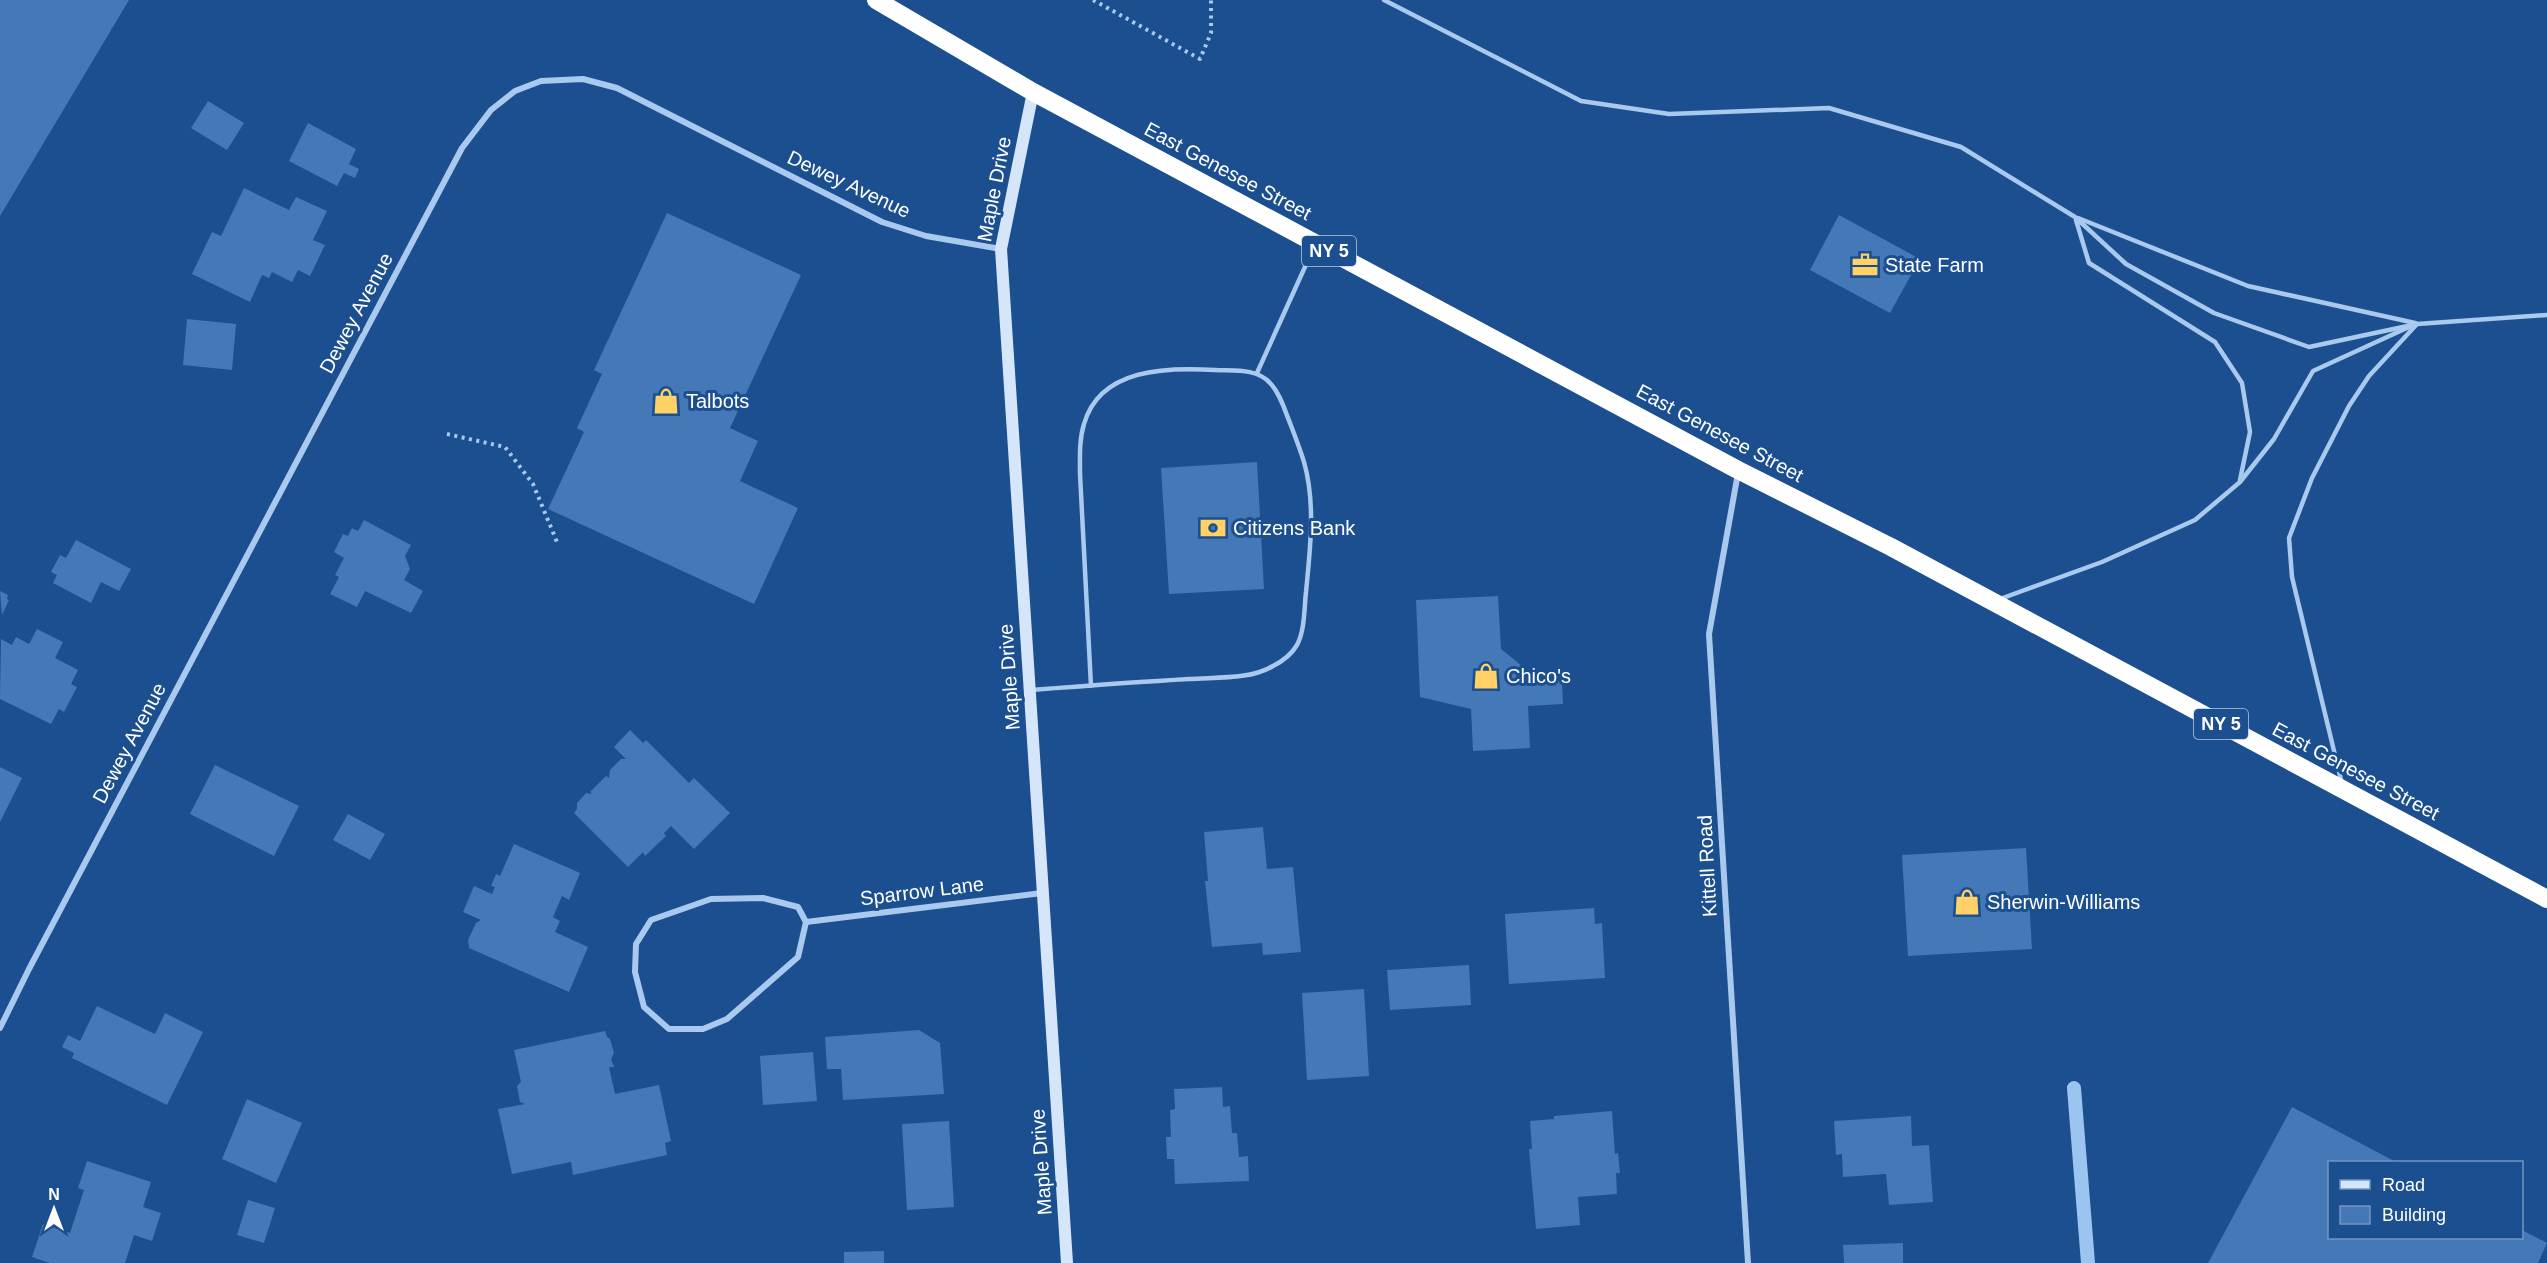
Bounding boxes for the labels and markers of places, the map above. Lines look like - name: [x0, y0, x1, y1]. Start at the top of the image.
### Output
- office icon: State Farm: [1850, 250, 1880, 280]
- place label: State Farm: [1885, 254, 1984, 276]
- shop icon: Talbots: [651, 386, 681, 416]
- place label: Talbots: [686, 390, 749, 412]
- bank icon: Citizens Bank: [1198, 513, 1228, 543]
- place label: Citizens Bank: [1233, 517, 1356, 539]
- shop icon: Chico's: [1471, 661, 1501, 691]
- place label: Chico's: [1506, 665, 1571, 687]
- shop icon: Sherwin-Williams: [1952, 887, 1982, 917]
- place label: Sherwin-Williams: [1987, 891, 2140, 913]

